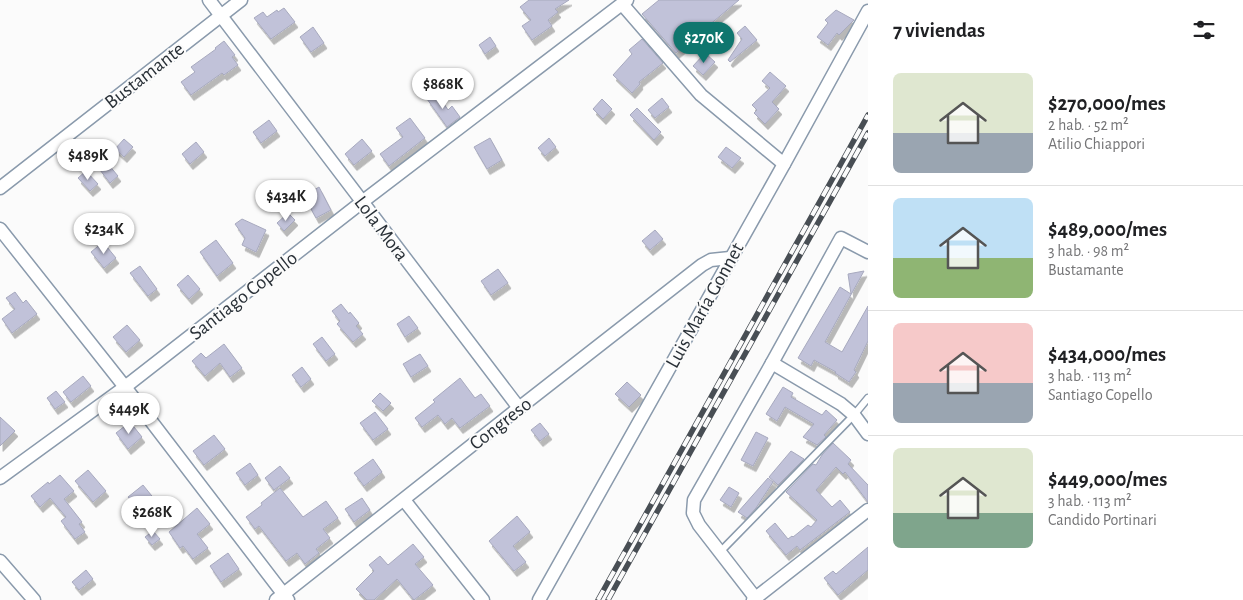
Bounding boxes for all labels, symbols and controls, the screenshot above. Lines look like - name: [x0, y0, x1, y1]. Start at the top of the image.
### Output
- icon: filters: [1190, 16, 1218, 44]
- text: 7 viviendas: [893, 20, 985, 41]
- pin: $270K: [669, 22, 739, 64]
- text: $270K: [684, 30, 724, 46]
- street label: Bustamante: [101, 39, 188, 113]
- pin: $868K: [408, 68, 478, 110]
- text: $868K: [423, 76, 463, 92]
- icon: home: [933, 93, 993, 153]
- text: $270,000/mes: [1048, 93, 1166, 114]
- text: 2 hab. · 52 m²: [1048, 117, 1129, 133]
- text: Atilio Chiappori: [1048, 136, 1145, 152]
- pin: $489K: [53, 138, 123, 181]
- text: $489K: [68, 147, 108, 163]
- pin: $434K: [251, 180, 321, 222]
- text: $434K: [266, 188, 306, 204]
- street label: Lola Mora: [350, 192, 412, 265]
- pin: $234K: [69, 212, 139, 255]
- icon: home: [933, 218, 993, 278]
- text: $489,000/mes: [1048, 219, 1167, 240]
- text: $234K: [84, 221, 124, 237]
- street label: Luis María Gonnet: [662, 239, 748, 371]
- text: 3 hab. · 98 m²: [1048, 243, 1129, 259]
- street label: Santiago Copello: [186, 248, 301, 344]
- text: Bustamante: [1048, 262, 1124, 278]
- icon: home: [933, 343, 993, 403]
- text: $434,000/mes: [1048, 344, 1166, 365]
- text: 3 hab. · 113 m²: [1048, 368, 1132, 384]
- text: Santiago Copello: [1048, 387, 1153, 403]
- pin: $449K: [94, 392, 164, 435]
- street label: Congreso: [466, 394, 535, 454]
- text: $449K: [109, 401, 149, 417]
- icon: home: [933, 468, 993, 528]
- text: $449,000/mes: [1048, 469, 1167, 490]
- text: 3 hab. · 113 m²: [1048, 493, 1132, 509]
- pin: $268K: [117, 496, 187, 538]
- text: $268K: [132, 504, 172, 520]
- text: Candido Portinari: [1048, 512, 1157, 528]

